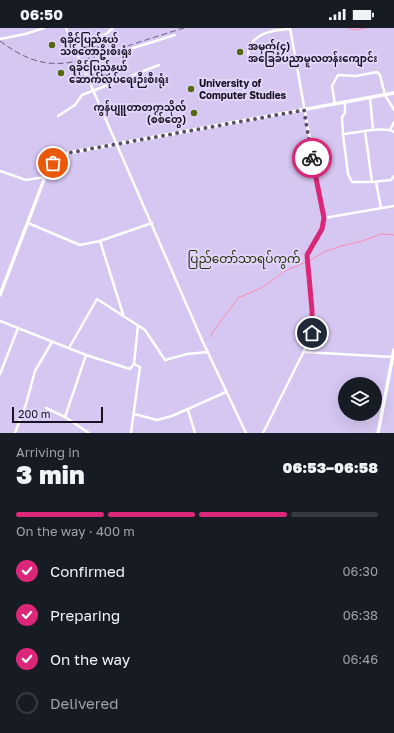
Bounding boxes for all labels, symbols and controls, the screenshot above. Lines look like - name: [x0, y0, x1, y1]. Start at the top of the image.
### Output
- text: 06:50: [20, 5, 63, 23]
- place label: ရခိုင်ပြည်နယ် သစ်တောဦးစီးရုံး: [60, 32, 132, 61]
- place label: အမှတ်(၄) အခြေခံပညာမူလတန်းကျောင်း: [248, 39, 377, 68]
- marker: ရခိုင်ပြည်နယ် သစ်တောဦးစီးရုံး: [47, 40, 57, 50]
- marker: အမှတ်(၄) အခြေခံပညာမူလတန်းကျောင်း: [235, 47, 245, 57]
- place label: ရခိုင်ပြည်နယ် ဆောက်လုပ်ရေးဉီးစီးရုံး: [69, 60, 169, 89]
- marker: ရခိုင်ပြည်နယ် ဆောက်လုပ်ရေးဉီးစီးရုံး: [56, 68, 66, 78]
- place label: University of Computer Studies: [199, 77, 287, 101]
- marker: University of Computer Studies: [186, 84, 196, 94]
- place label: ကွန်ပျူတာတက္ကသိုလ် (စစ်တွေ): [94, 100, 186, 129]
- marker: ကွန်ပျူတာတက္ကသိုလ် (စစ်တွေ): [189, 108, 199, 118]
- courier: [292, 138, 332, 178]
- pin: [36, 146, 70, 180]
- icon: bike: [301, 147, 323, 169]
- icon: bag: [42, 152, 64, 174]
- district label: ပြည်တော်သာရပ်ကွက်: [188, 250, 300, 269]
- pin: [295, 316, 329, 350]
- icon: home: [301, 322, 323, 344]
- map controls: [338, 377, 382, 421]
- button: layers: [338, 377, 382, 421]
- scale bar: [12, 405, 103, 424]
- text: 200 m: [18, 407, 51, 420]
- text: Arriving in: [16, 444, 80, 460]
- text: 06:53–06:58: [283, 458, 378, 476]
- text: 3 min: [16, 459, 85, 490]
- text: On the way · 400 m: [16, 523, 135, 539]
- icon: check: [16, 560, 38, 582]
- text: Confirmed: [50, 562, 125, 580]
- text: 06:30: [343, 563, 378, 579]
- icon: check: [16, 604, 38, 626]
- text: Preparing: [50, 606, 120, 624]
- text: 06:38: [343, 607, 378, 623]
- icon: check: [16, 648, 38, 670]
- text: On the way: [50, 650, 130, 668]
- text: 06:46: [342, 651, 378, 667]
- text: Delivered: [50, 694, 118, 712]

